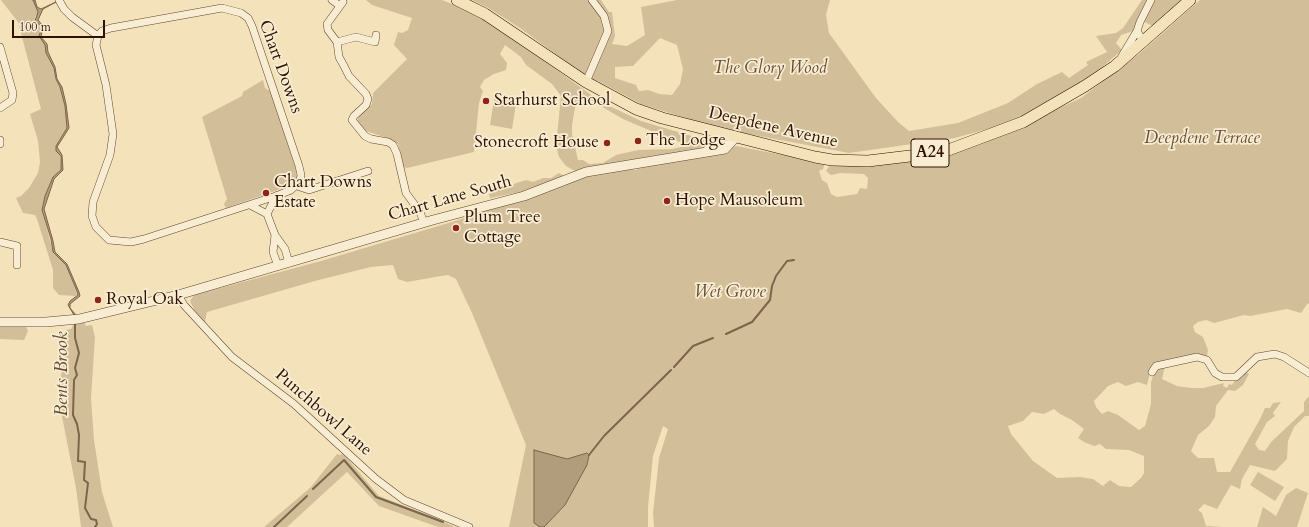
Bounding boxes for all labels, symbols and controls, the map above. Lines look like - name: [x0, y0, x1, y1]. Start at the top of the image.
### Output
- scale bar: [14, 12, 107, 38]
- street label: Chart Downs: [254, 18, 306, 116]
- text: 100 m: [19, 19, 51, 35]
- park label: The Glory Wood: [713, 59, 827, 79]
- place label: Starhurst School: [494, 91, 610, 111]
- marker: Starhurst School: [481, 96, 491, 106]
- street label: Deepdene Avenue: [706, 103, 840, 153]
- park label: Deepdene Terrace: [1144, 129, 1260, 149]
- place label: The Lodge: [646, 131, 726, 151]
- place label: Stonecroft House: [474, 133, 599, 153]
- marker: The Lodge: [633, 136, 643, 146]
- marker: Stonecroft House: [602, 138, 612, 148]
- road number: A24: [911, 139, 949, 167]
- street label: Chart Lane South: [386, 172, 514, 226]
- place label: Chart Downs Estate: [274, 173, 372, 213]
- marker: Chart Downs Estate: [261, 188, 271, 198]
- place label: Hope Mausoleum: [675, 191, 803, 211]
- marker: Hope Mausoleum: [662, 196, 672, 206]
- place label: Plum Tree Cottage: [464, 208, 541, 248]
- marker: Plum Tree Cottage: [451, 223, 461, 233]
- park label: Wet Grove: [694, 283, 766, 303]
- place label: Royal Oak: [106, 290, 183, 310]
- marker: Royal Oak: [93, 295, 103, 305]
- water label: Bents Brook: [52, 331, 74, 417]
- street label: Punchbowl Lane: [270, 365, 376, 461]

